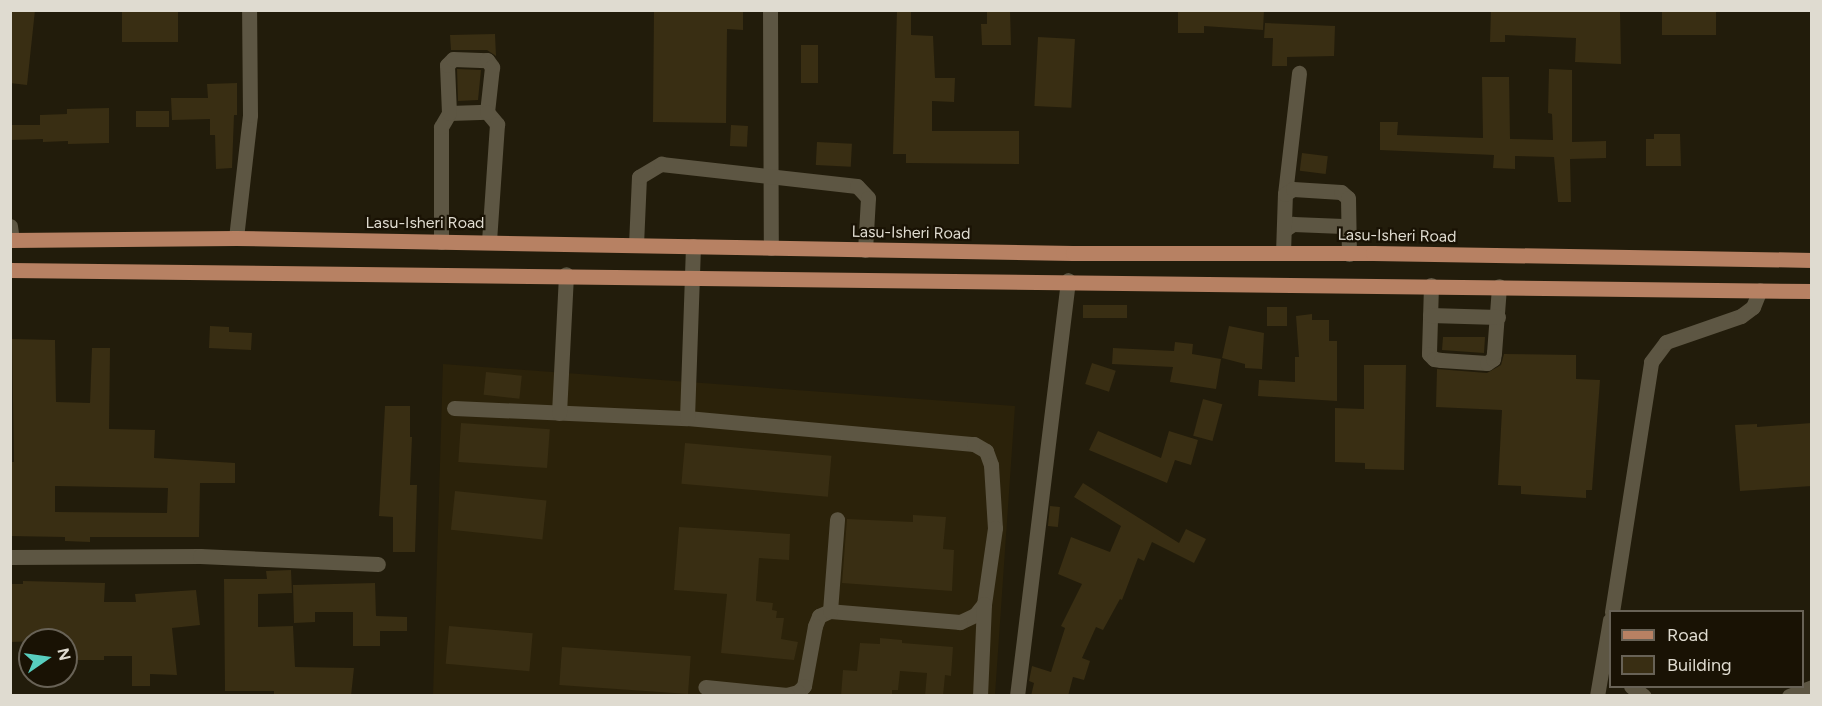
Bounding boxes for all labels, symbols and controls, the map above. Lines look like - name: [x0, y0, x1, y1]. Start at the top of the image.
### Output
- street label: Lasu-Isheri Road: [366, 213, 484, 233]
- street label: Lasu-Isheri Road: [851, 222, 971, 244]
- street label: Lasu-Isheri Road: [1337, 225, 1457, 247]
- legend: [1609, 610, 1804, 688]
- text: Road: [1667, 624, 1708, 646]
- north arrow: [18, 628, 78, 688]
- text: N: [53, 646, 75, 662]
- text: Building: [1667, 654, 1732, 676]

